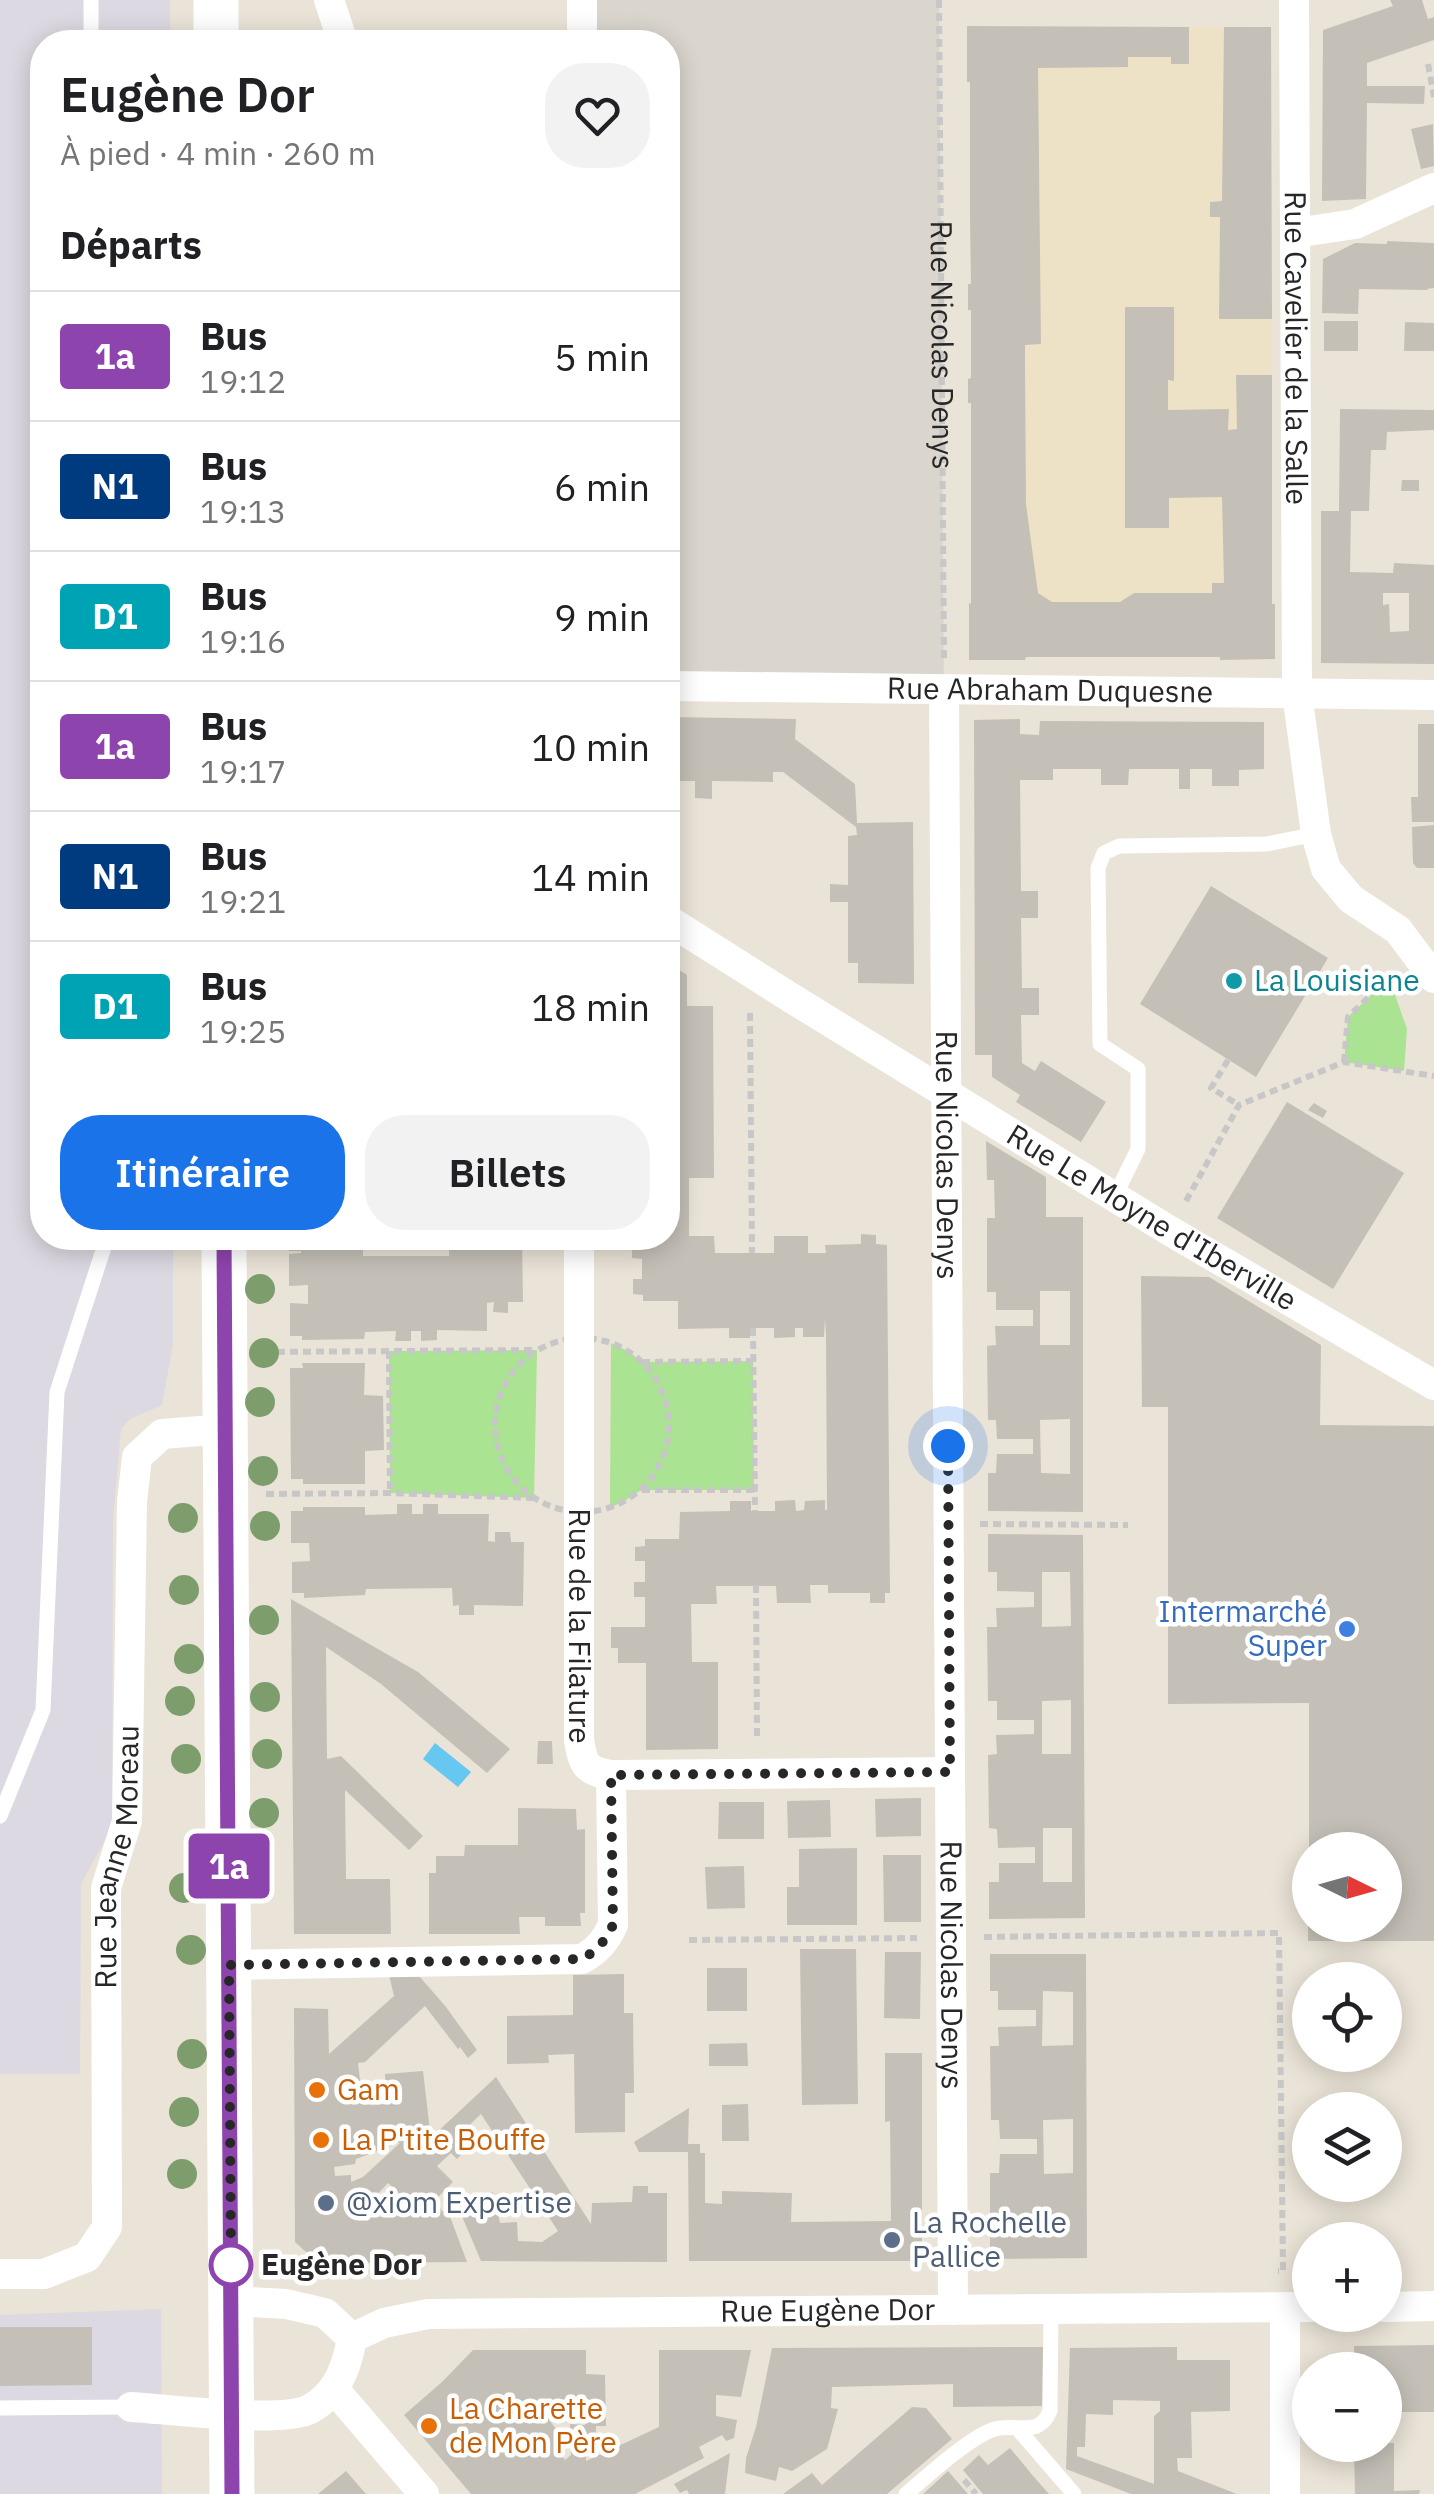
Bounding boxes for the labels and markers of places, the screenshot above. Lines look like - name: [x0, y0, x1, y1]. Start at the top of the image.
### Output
- place label: La Louisiane: [1254, 960, 1420, 999]
- marker: La Louisiane: [1223, 970, 1245, 992]
- place label: Intermarché Super: [1158, 1591, 1327, 1664]
- marker: Intermarché Super: [1336, 1618, 1358, 1640]
- place label: Gam: [337, 2069, 400, 2108]
- marker: Gam: [306, 2079, 328, 2101]
- place label: La P'tite Bouffe: [341, 2119, 546, 2158]
- marker: La P'tite Bouffe: [310, 2129, 332, 2151]
- place label: @xiom Expertise: [346, 2182, 572, 2221]
- marker: @xiom Expertise: [315, 2192, 337, 2214]
- place label: La Rochelle Pallice: [912, 2202, 1067, 2275]
- marker: La Rochelle Pallice: [881, 2229, 903, 2251]
- marker: Eugène Dor: [210, 2244, 252, 2286]
- place label: Eugène Dor: [261, 2244, 422, 2283]
- place label: La Charette de Mon Père: [449, 2388, 617, 2461]
- marker: La Charette de Mon Père: [418, 2415, 440, 2437]

